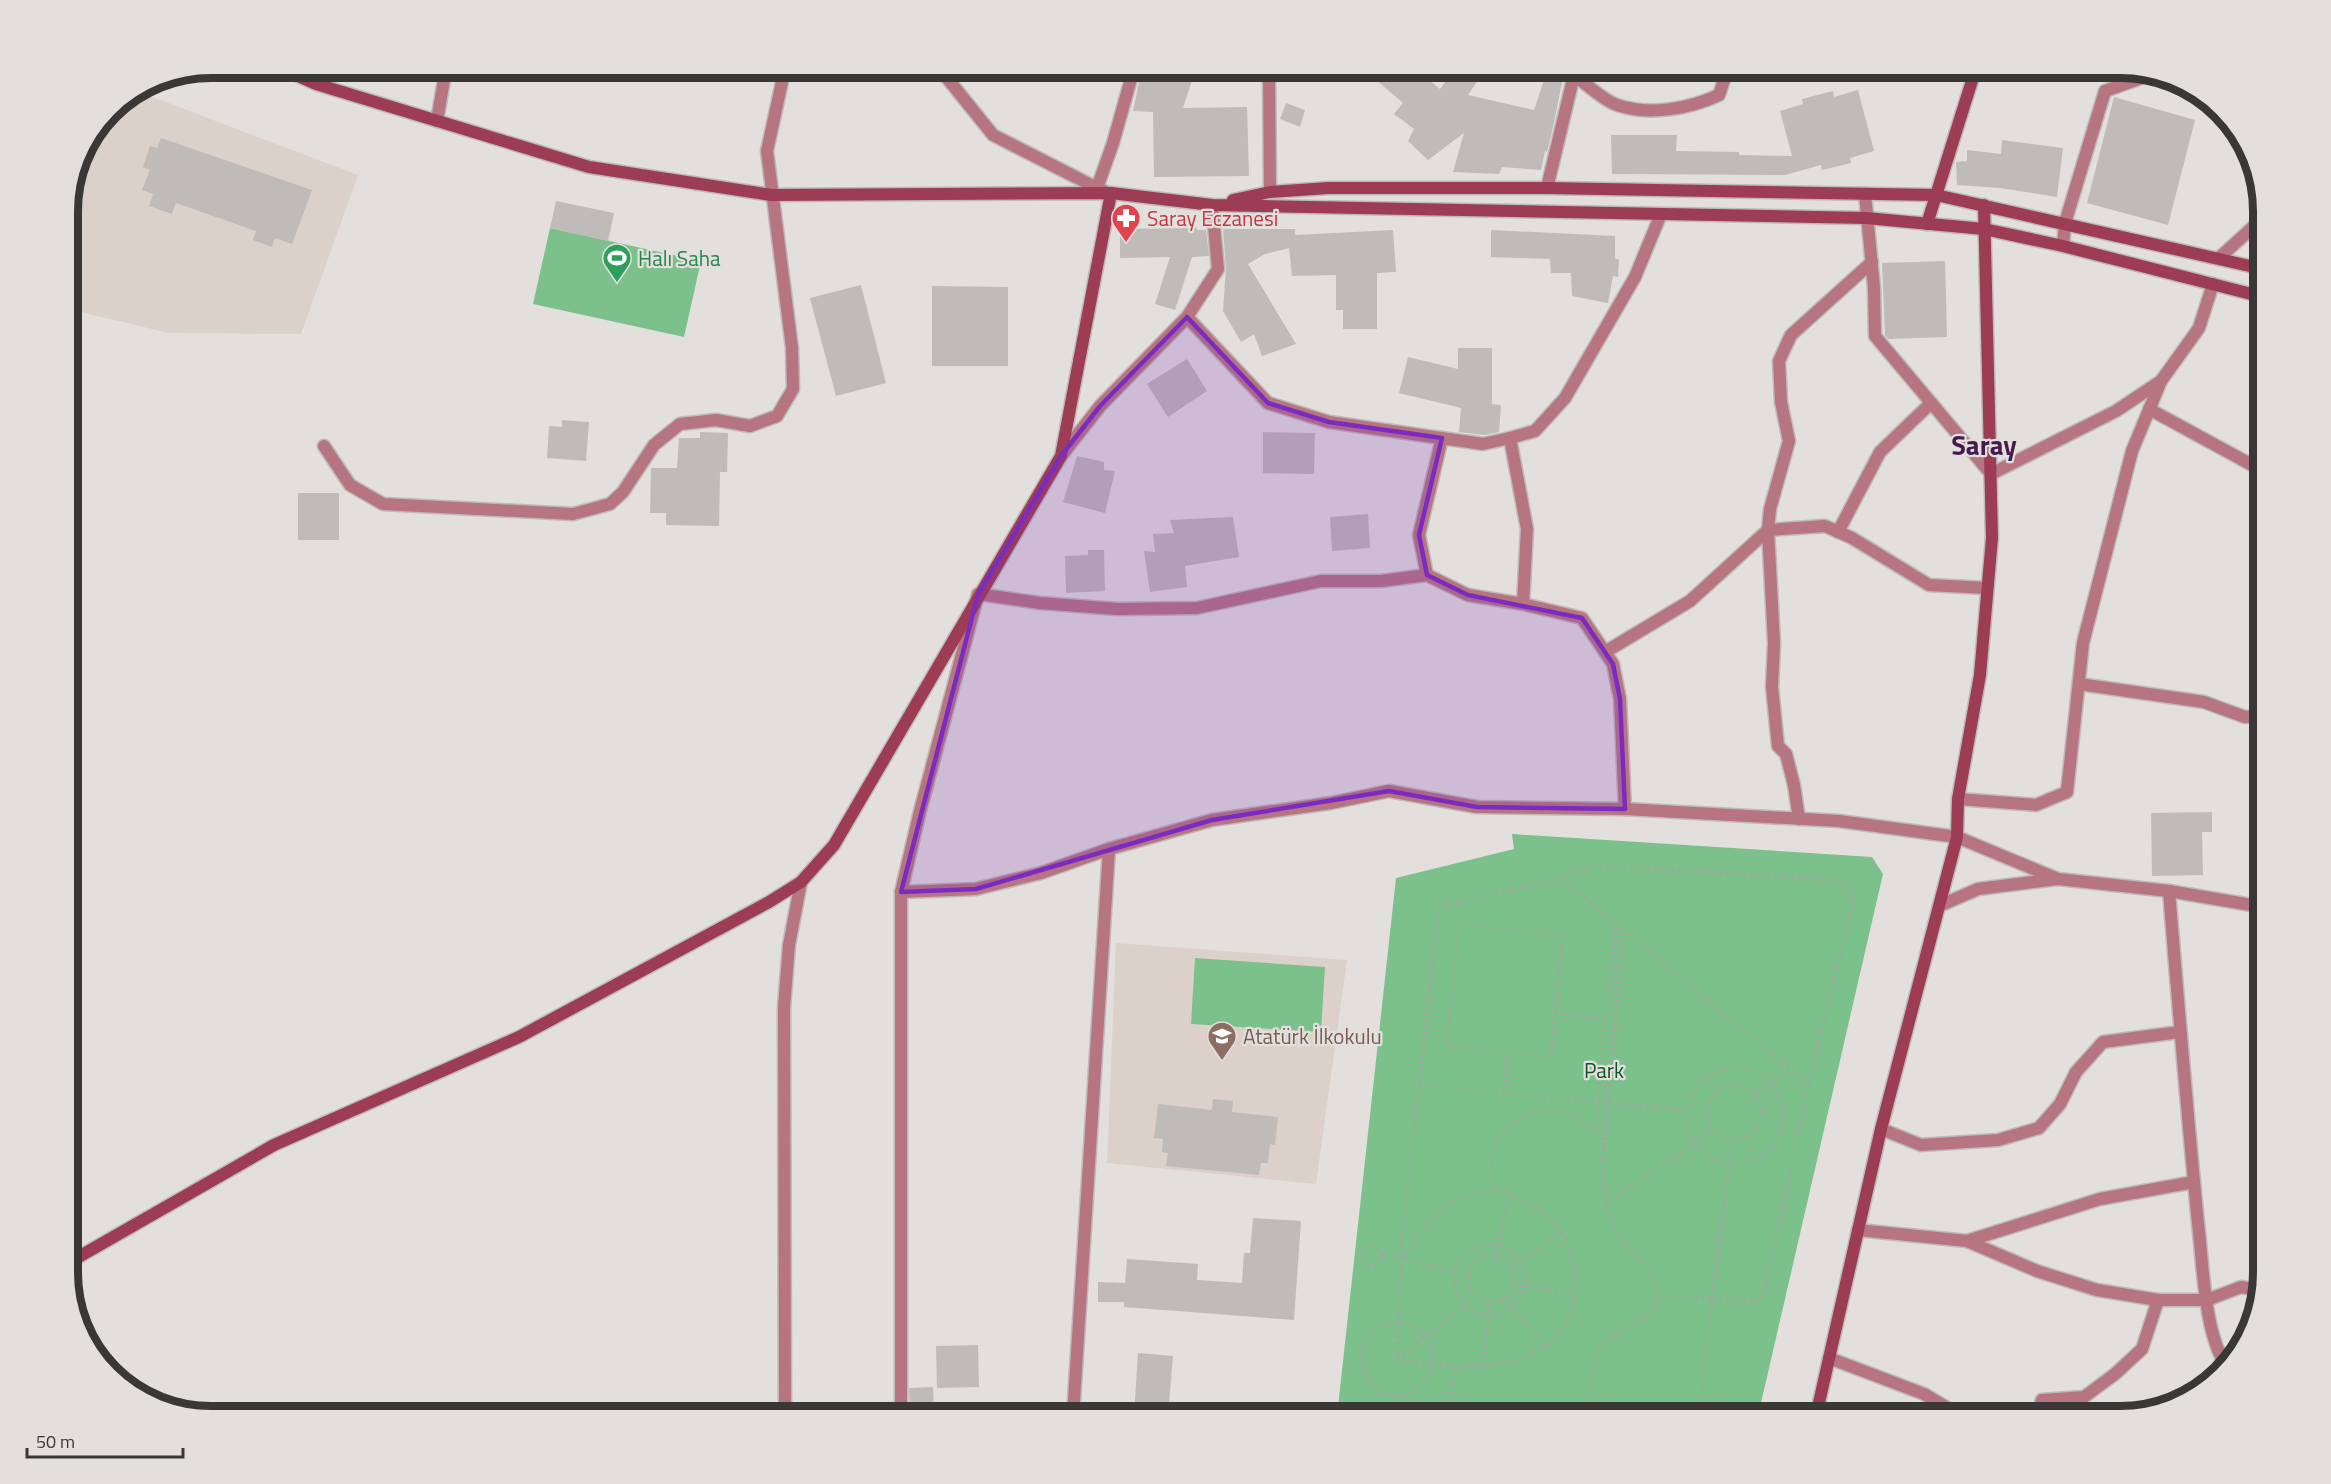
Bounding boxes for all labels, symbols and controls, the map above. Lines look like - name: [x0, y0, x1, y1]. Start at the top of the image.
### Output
- pharmacy icon: Saray Eczanesi: [1110, 202, 1142, 244]
- place label: Saray Eczanesi: [1147, 202, 1278, 234]
- sports icon: Halı Saha: [601, 242, 633, 284]
- place label: Halı Saha: [638, 242, 721, 274]
- district label: Saray: [1951, 424, 2017, 465]
- school or university icon: Atatürk İlkokulu: [1206, 1020, 1238, 1062]
- place label: Atatürk İlkokulu: [1243, 1020, 1382, 1052]
- park label: Park: [1584, 1054, 1624, 1086]
- scale bar: [27, 1421, 183, 1459]
- text: 50 m: [36, 1428, 75, 1455]

